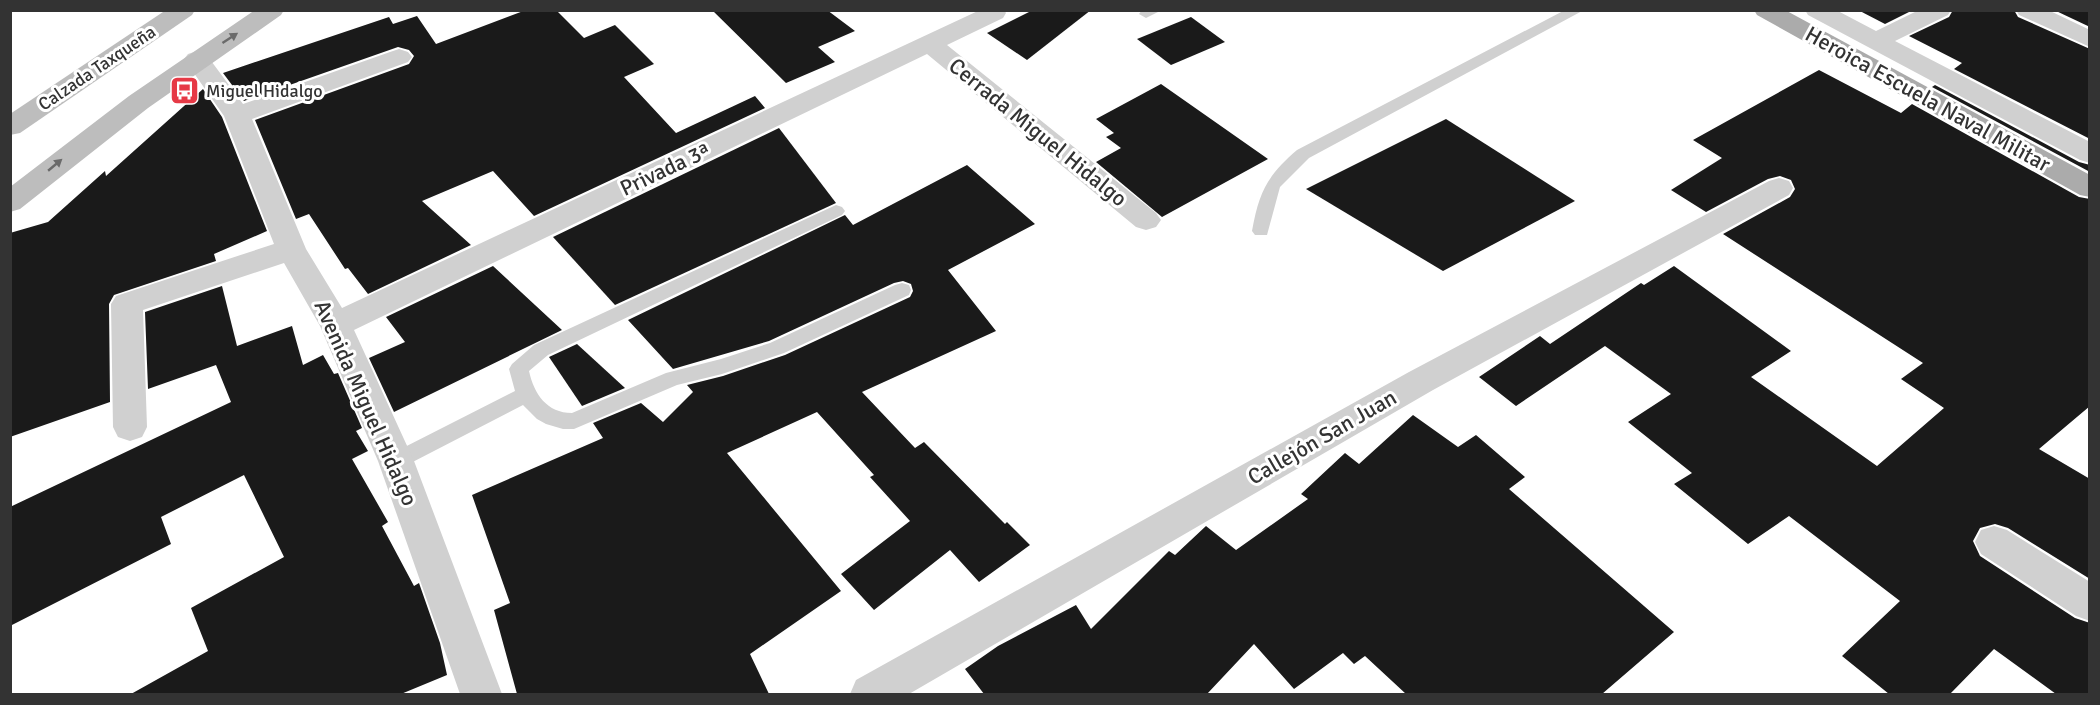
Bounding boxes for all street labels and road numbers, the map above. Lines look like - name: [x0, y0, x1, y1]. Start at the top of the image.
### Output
- street label: Heroica Escuela Naval Militar: [1801, 20, 2055, 178]
- street label: Calzada Taxqueña: [34, 21, 160, 115]
- street label: Cerrada Miguel Hidalgo: [943, 52, 1133, 212]
- street label: Privada 3ª: [616, 136, 714, 202]
- street label: Avenida Miguel Hidalgo: [309, 296, 423, 510]
- street label: Callejón San Juan: [1243, 383, 1401, 491]

